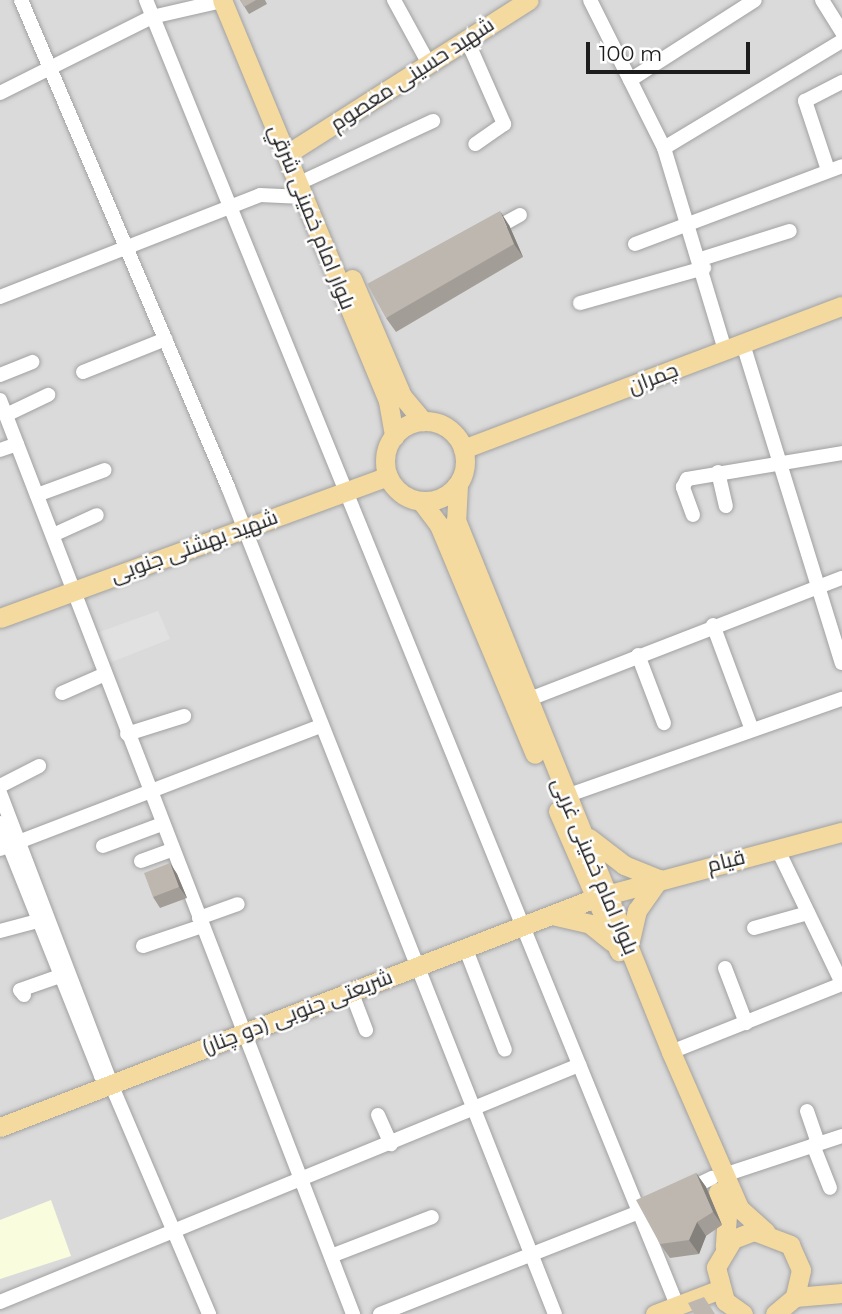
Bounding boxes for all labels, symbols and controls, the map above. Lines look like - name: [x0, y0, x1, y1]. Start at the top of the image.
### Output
- street label: شهید حسینی معصوم: [325, 12, 499, 136]
- scale bar: [590, 28, 754, 72]
- text: 100 m: [599, 41, 662, 66]
- street label: بلوار امام خمینی شرقي: [263, 121, 361, 313]
- street label: چمران: [624, 357, 682, 399]
- street label: شهید بهشتی جنوبی: [107, 504, 281, 588]
- street label: بلوار امام خمینی غربی: [546, 774, 644, 958]
- street label: قیام: [704, 844, 748, 878]
- street label: شریعتی جنوبی (دو چنار): [198, 964, 396, 1060]

